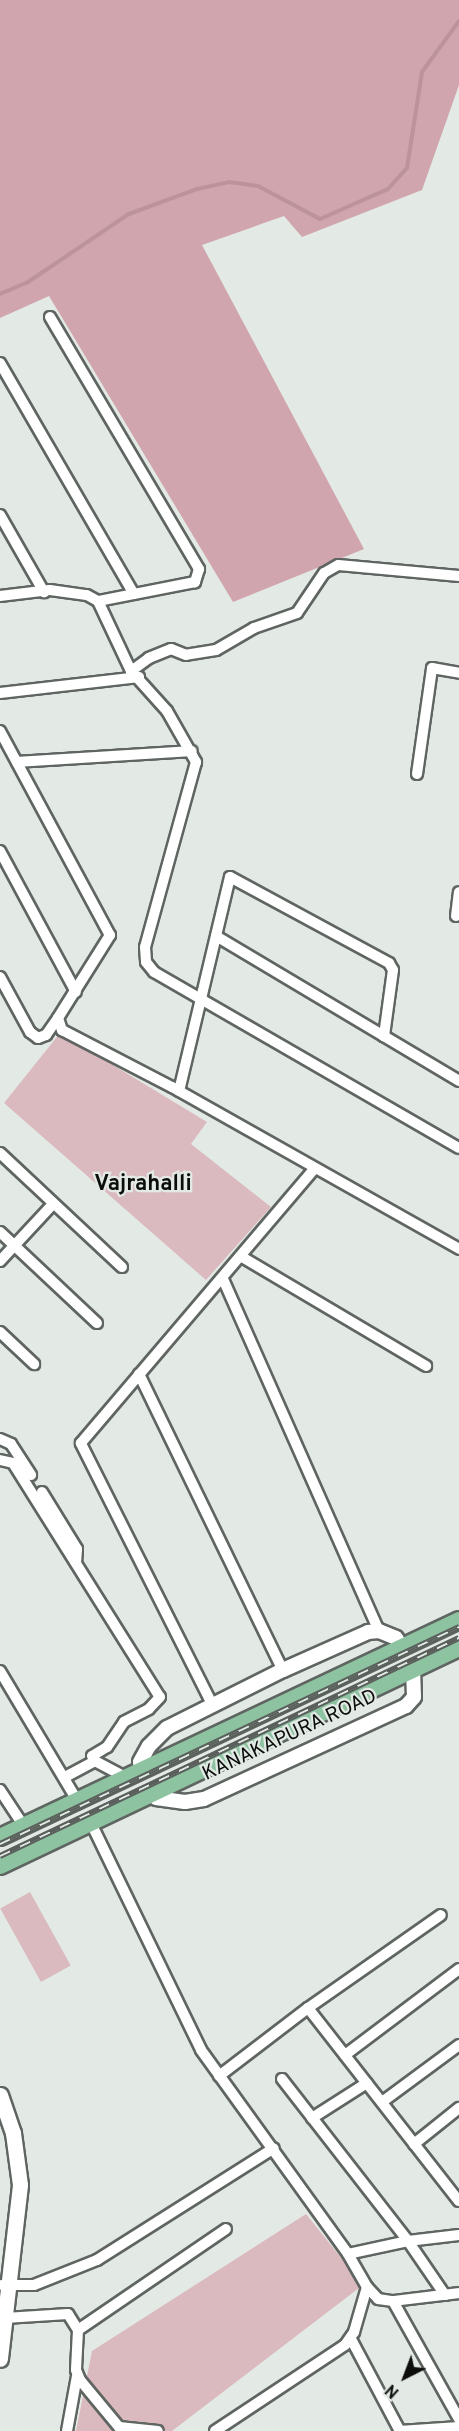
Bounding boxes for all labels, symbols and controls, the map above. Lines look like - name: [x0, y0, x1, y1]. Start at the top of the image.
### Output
- district label: Vajrahalli: [94, 1172, 192, 1198]
- street label: KANAKAPURA ROAD: [199, 1685, 381, 1787]
- north arrow: [375, 2347, 435, 2407]
- text: N: [382, 2379, 404, 2402]

